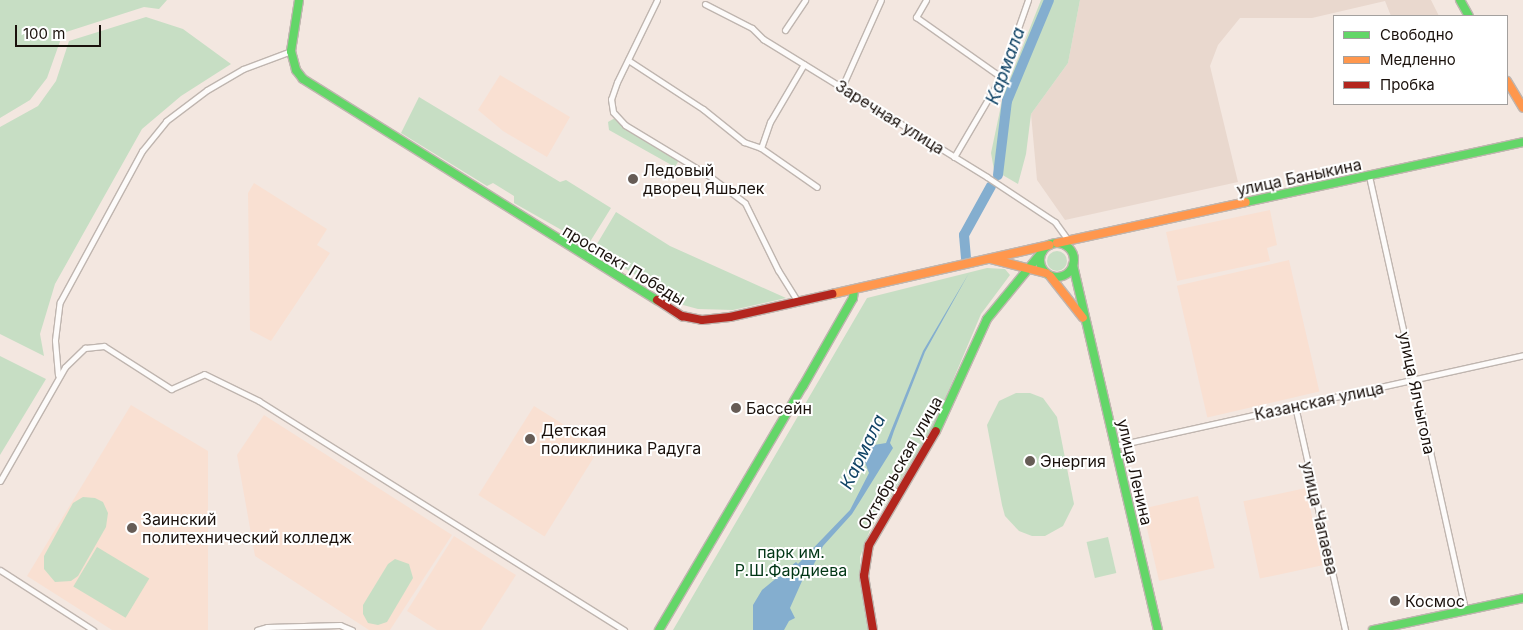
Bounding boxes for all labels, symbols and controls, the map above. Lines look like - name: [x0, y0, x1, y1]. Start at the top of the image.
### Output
- scale bar: [18, 15, 104, 47]
- legend: [1333, 15, 1508, 105]
- text: 100 m: [23, 24, 65, 43]
- water label: Кармала: [982, 24, 1030, 108]
- text: Свободно: [1380, 25, 1454, 44]
- text: Медленно: [1380, 50, 1456, 69]
- text: Пробка: [1380, 75, 1435, 94]
- street label: Заречная улица: [832, 76, 948, 158]
- street label: улица Баныкина: [1235, 154, 1363, 200]
- place label: Ледовый дворец Яшьлек: [643, 160, 764, 198]
- marker: Ледовый дворец Яшьлек: [627, 173, 639, 185]
- street label: проспект Победы: [559, 221, 689, 309]
- street label: улица Ялчыгола: [1395, 330, 1439, 456]
- street label: Казанская улица: [1253, 378, 1385, 424]
- street label: Октябрьская улица: [854, 393, 946, 533]
- place label: Бассейн: [746, 398, 812, 418]
- marker: Бассейн: [730, 402, 742, 414]
- water label: Кармала: [836, 411, 890, 493]
- street label: улица Ленина: [1113, 417, 1157, 527]
- place label: Детская поликлиника Радуга: [541, 420, 701, 458]
- marker: Детская поликлиника Радуга: [523, 432, 537, 446]
- place label: Энергия: [1040, 451, 1106, 471]
- marker: Энергия: [1024, 455, 1036, 467]
- street label: улица Чапаева: [1298, 459, 1342, 577]
- place label: Заинский политехнический колледж: [142, 509, 352, 547]
- marker: Заинский политехнический колледж: [126, 522, 138, 534]
- park label: парк им. Р.Ш.Фардиева: [735, 542, 847, 580]
- place label: Космос: [1405, 591, 1465, 611]
- marker: Космос: [1389, 595, 1401, 607]

